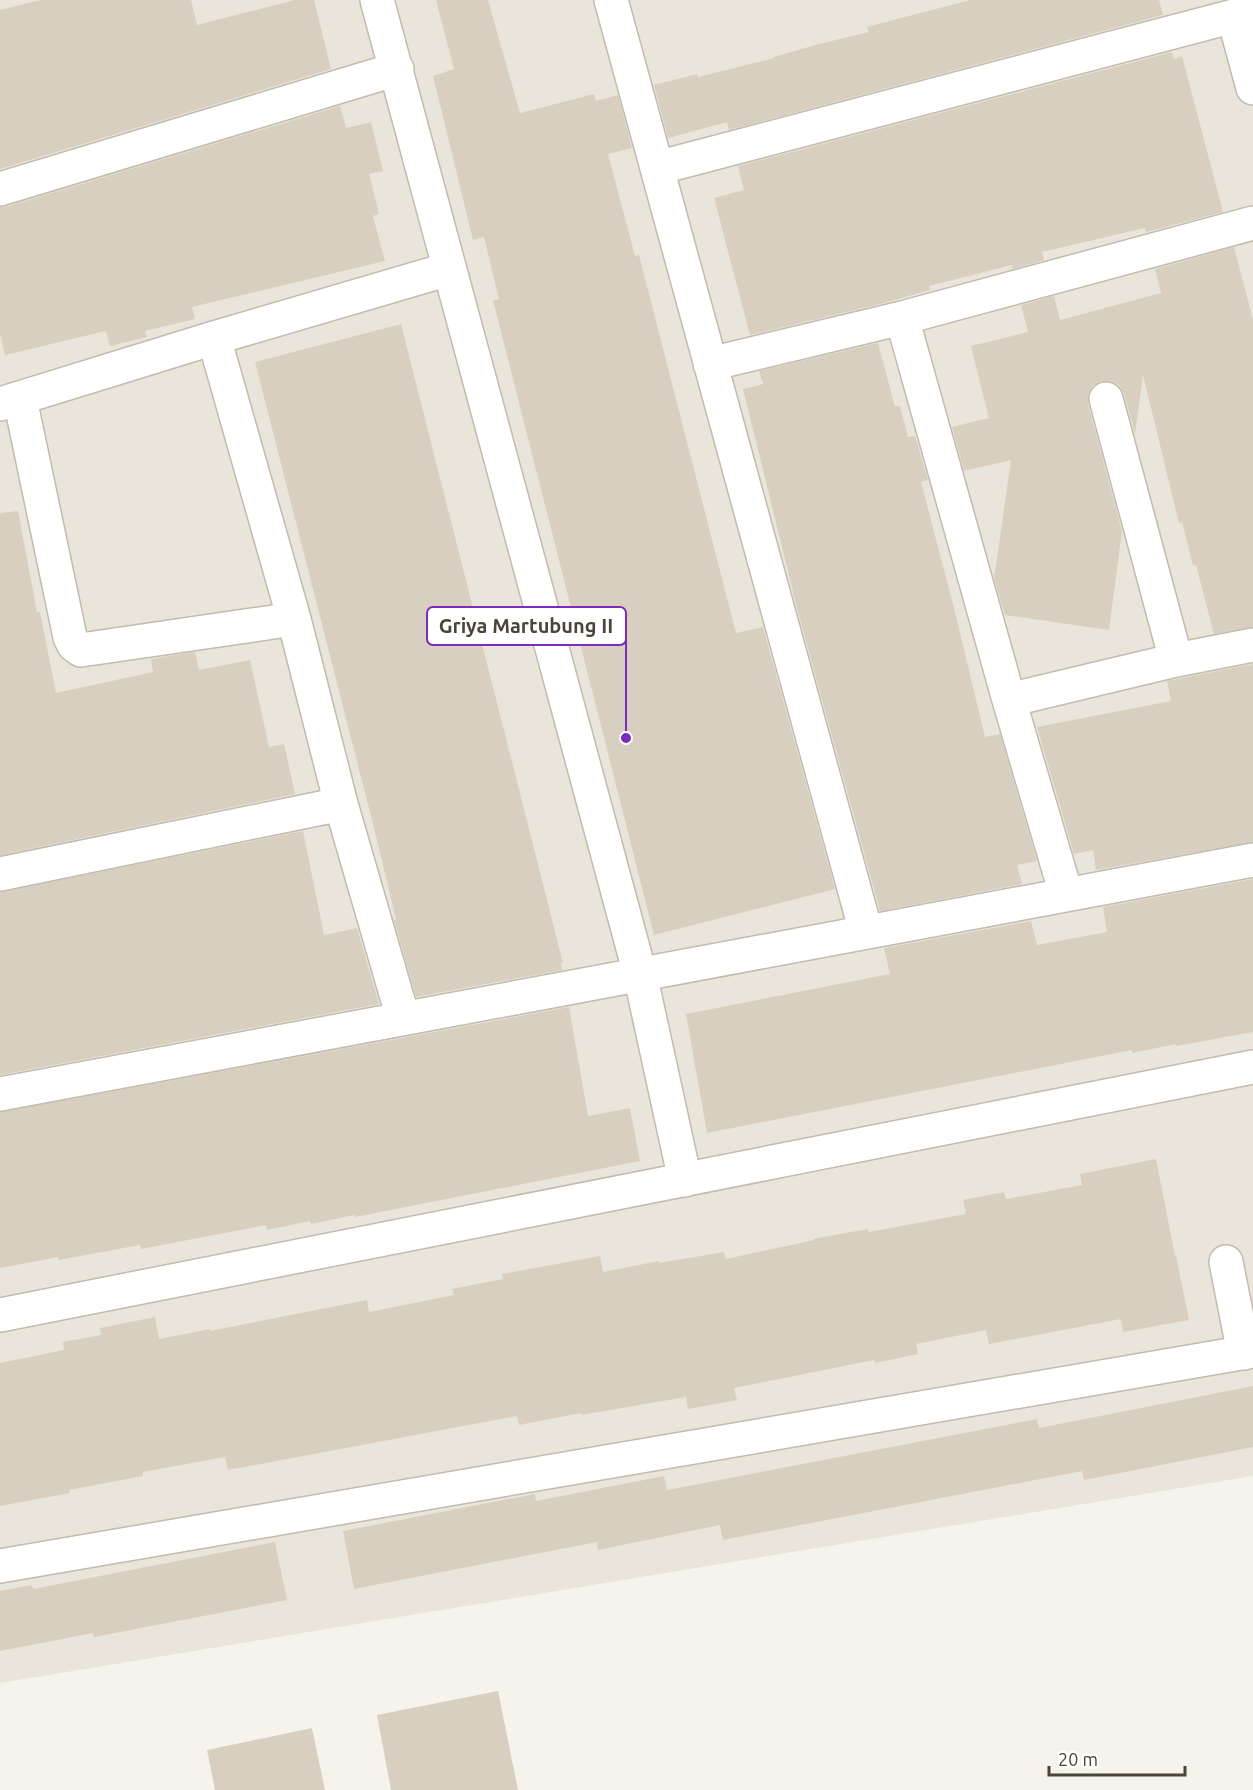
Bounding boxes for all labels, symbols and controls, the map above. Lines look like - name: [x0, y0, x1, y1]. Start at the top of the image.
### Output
- callout: Griya Martubung II: [427, 607, 626, 645]
- text: Griya Martubung II: [439, 614, 613, 637]
- scale bar: [1049, 1739, 1186, 1777]
- text: 20 m: [1058, 1749, 1098, 1769]

